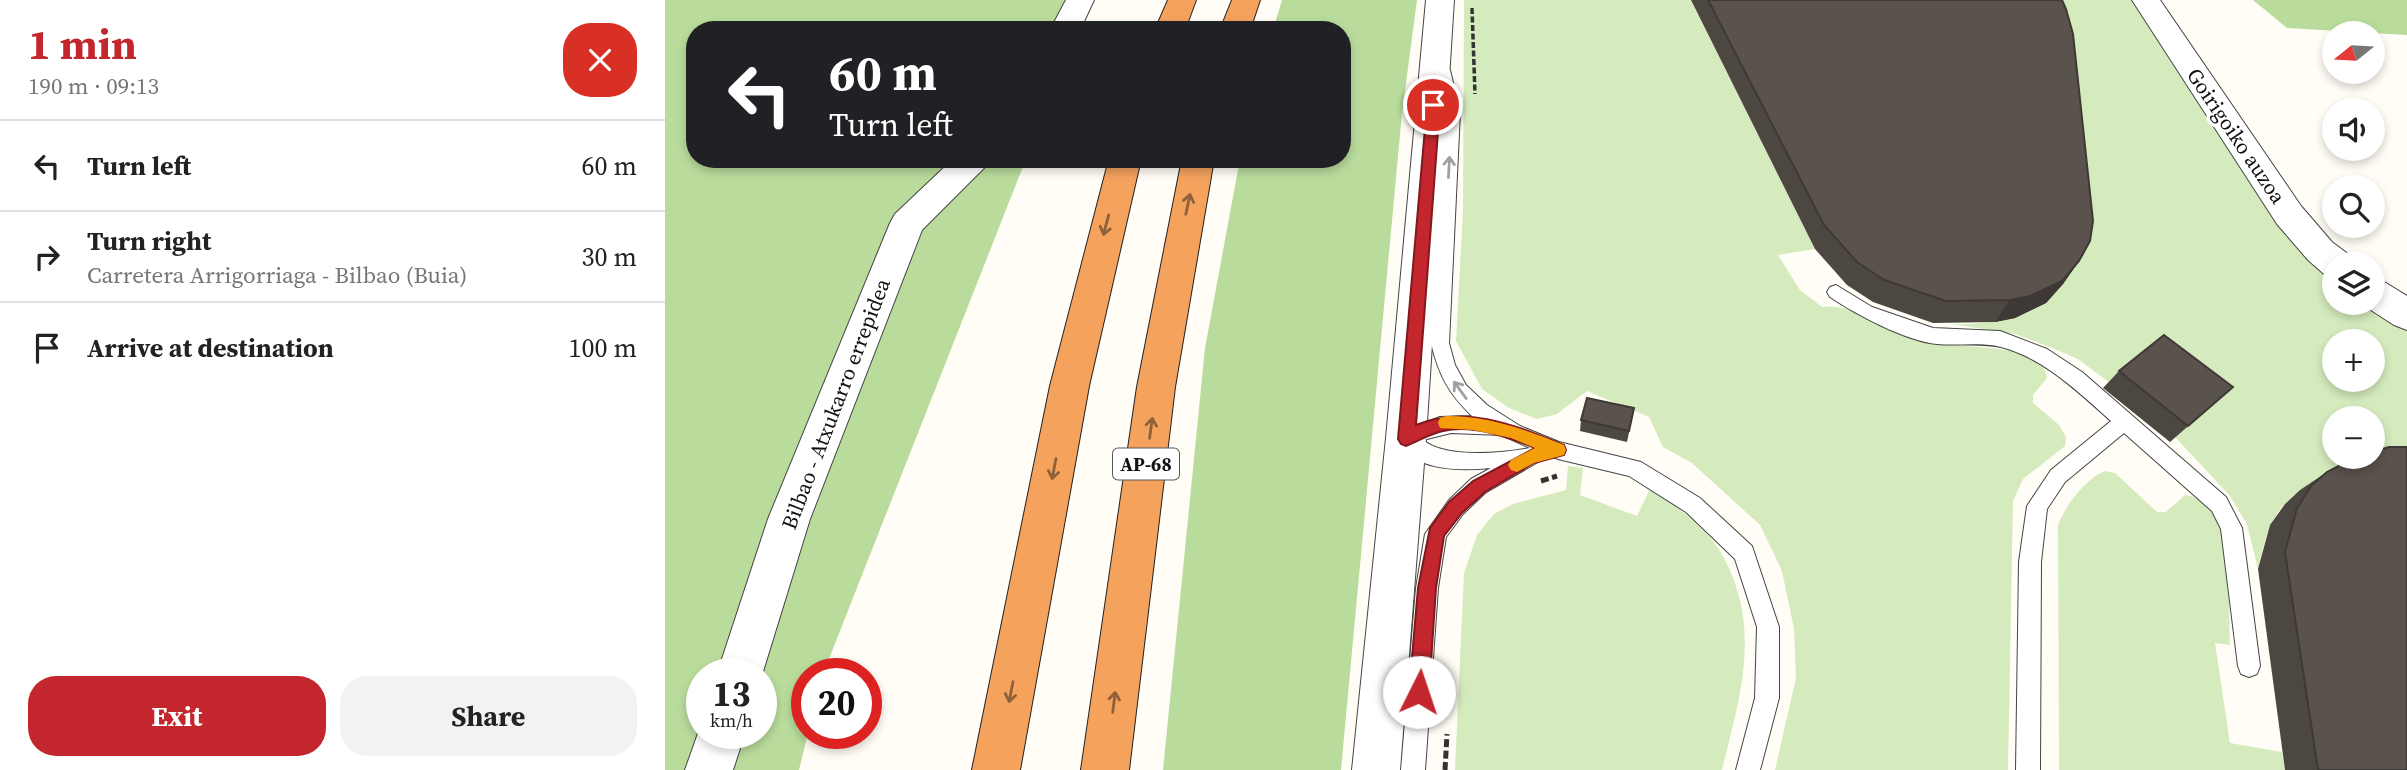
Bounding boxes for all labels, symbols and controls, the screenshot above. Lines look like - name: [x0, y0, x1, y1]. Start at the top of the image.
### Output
- text: 1 min: [28, 15, 137, 73]
- north arrow: [2322, 21, 2385, 84]
- map controls: [2322, 21, 2385, 469]
- button: close: [563, 23, 637, 97]
- text: 60 m: [829, 39, 937, 106]
- icon: left: [714, 49, 805, 140]
- street label: Goirigoiko auzoa: [2180, 62, 2293, 210]
- text: 190 m · 09:13: [28, 70, 159, 102]
- pin: [1403, 75, 1463, 135]
- icon: arrive: [1414, 86, 1452, 124]
- button: sound: [2322, 98, 2385, 161]
- text: Turn left: [829, 103, 953, 147]
- icon: left: [28, 147, 66, 185]
- text: Turn left: [87, 148, 191, 184]
- text: 60 m: [582, 148, 637, 184]
- one-way arrow: [1443, 156, 1456, 179]
- button: search: [2322, 175, 2385, 238]
- one-way arrow: [1182, 193, 1196, 216]
- one-way arrow: [1099, 214, 1112, 236]
- text: Turn right: [87, 223, 211, 259]
- icon: right: [28, 238, 66, 276]
- text: 30 m: [582, 239, 637, 275]
- button: layers: [2322, 252, 2385, 315]
- text: Carretera Arrigorriaga - Bilbao (Buia): [87, 259, 467, 291]
- street label: Bilbao - Atxukarro errepidea: [774, 274, 897, 533]
- icon: arrive: [28, 329, 66, 367]
- button: +: [2322, 329, 2385, 392]
- text: Arrive at destination: [87, 330, 334, 366]
- text: 100 m: [569, 330, 637, 366]
- one-way arrow: [1453, 380, 1468, 399]
- button: −: [2322, 406, 2385, 469]
- one-way arrow: [1145, 417, 1158, 440]
- road number: AP-68: [1113, 449, 1179, 480]
- one-way arrow: [1046, 457, 1060, 480]
- position arrow: [1382, 655, 1456, 729]
- speed limit sign: 20: [791, 658, 882, 749]
- text: 13: [713, 670, 750, 718]
- button: Exit: [28, 676, 326, 756]
- button: Share: [340, 676, 637, 756]
- one-way arrow: [1003, 680, 1017, 703]
- one-way arrow: [1108, 691, 1121, 714]
- text: km/h: [710, 708, 753, 733]

